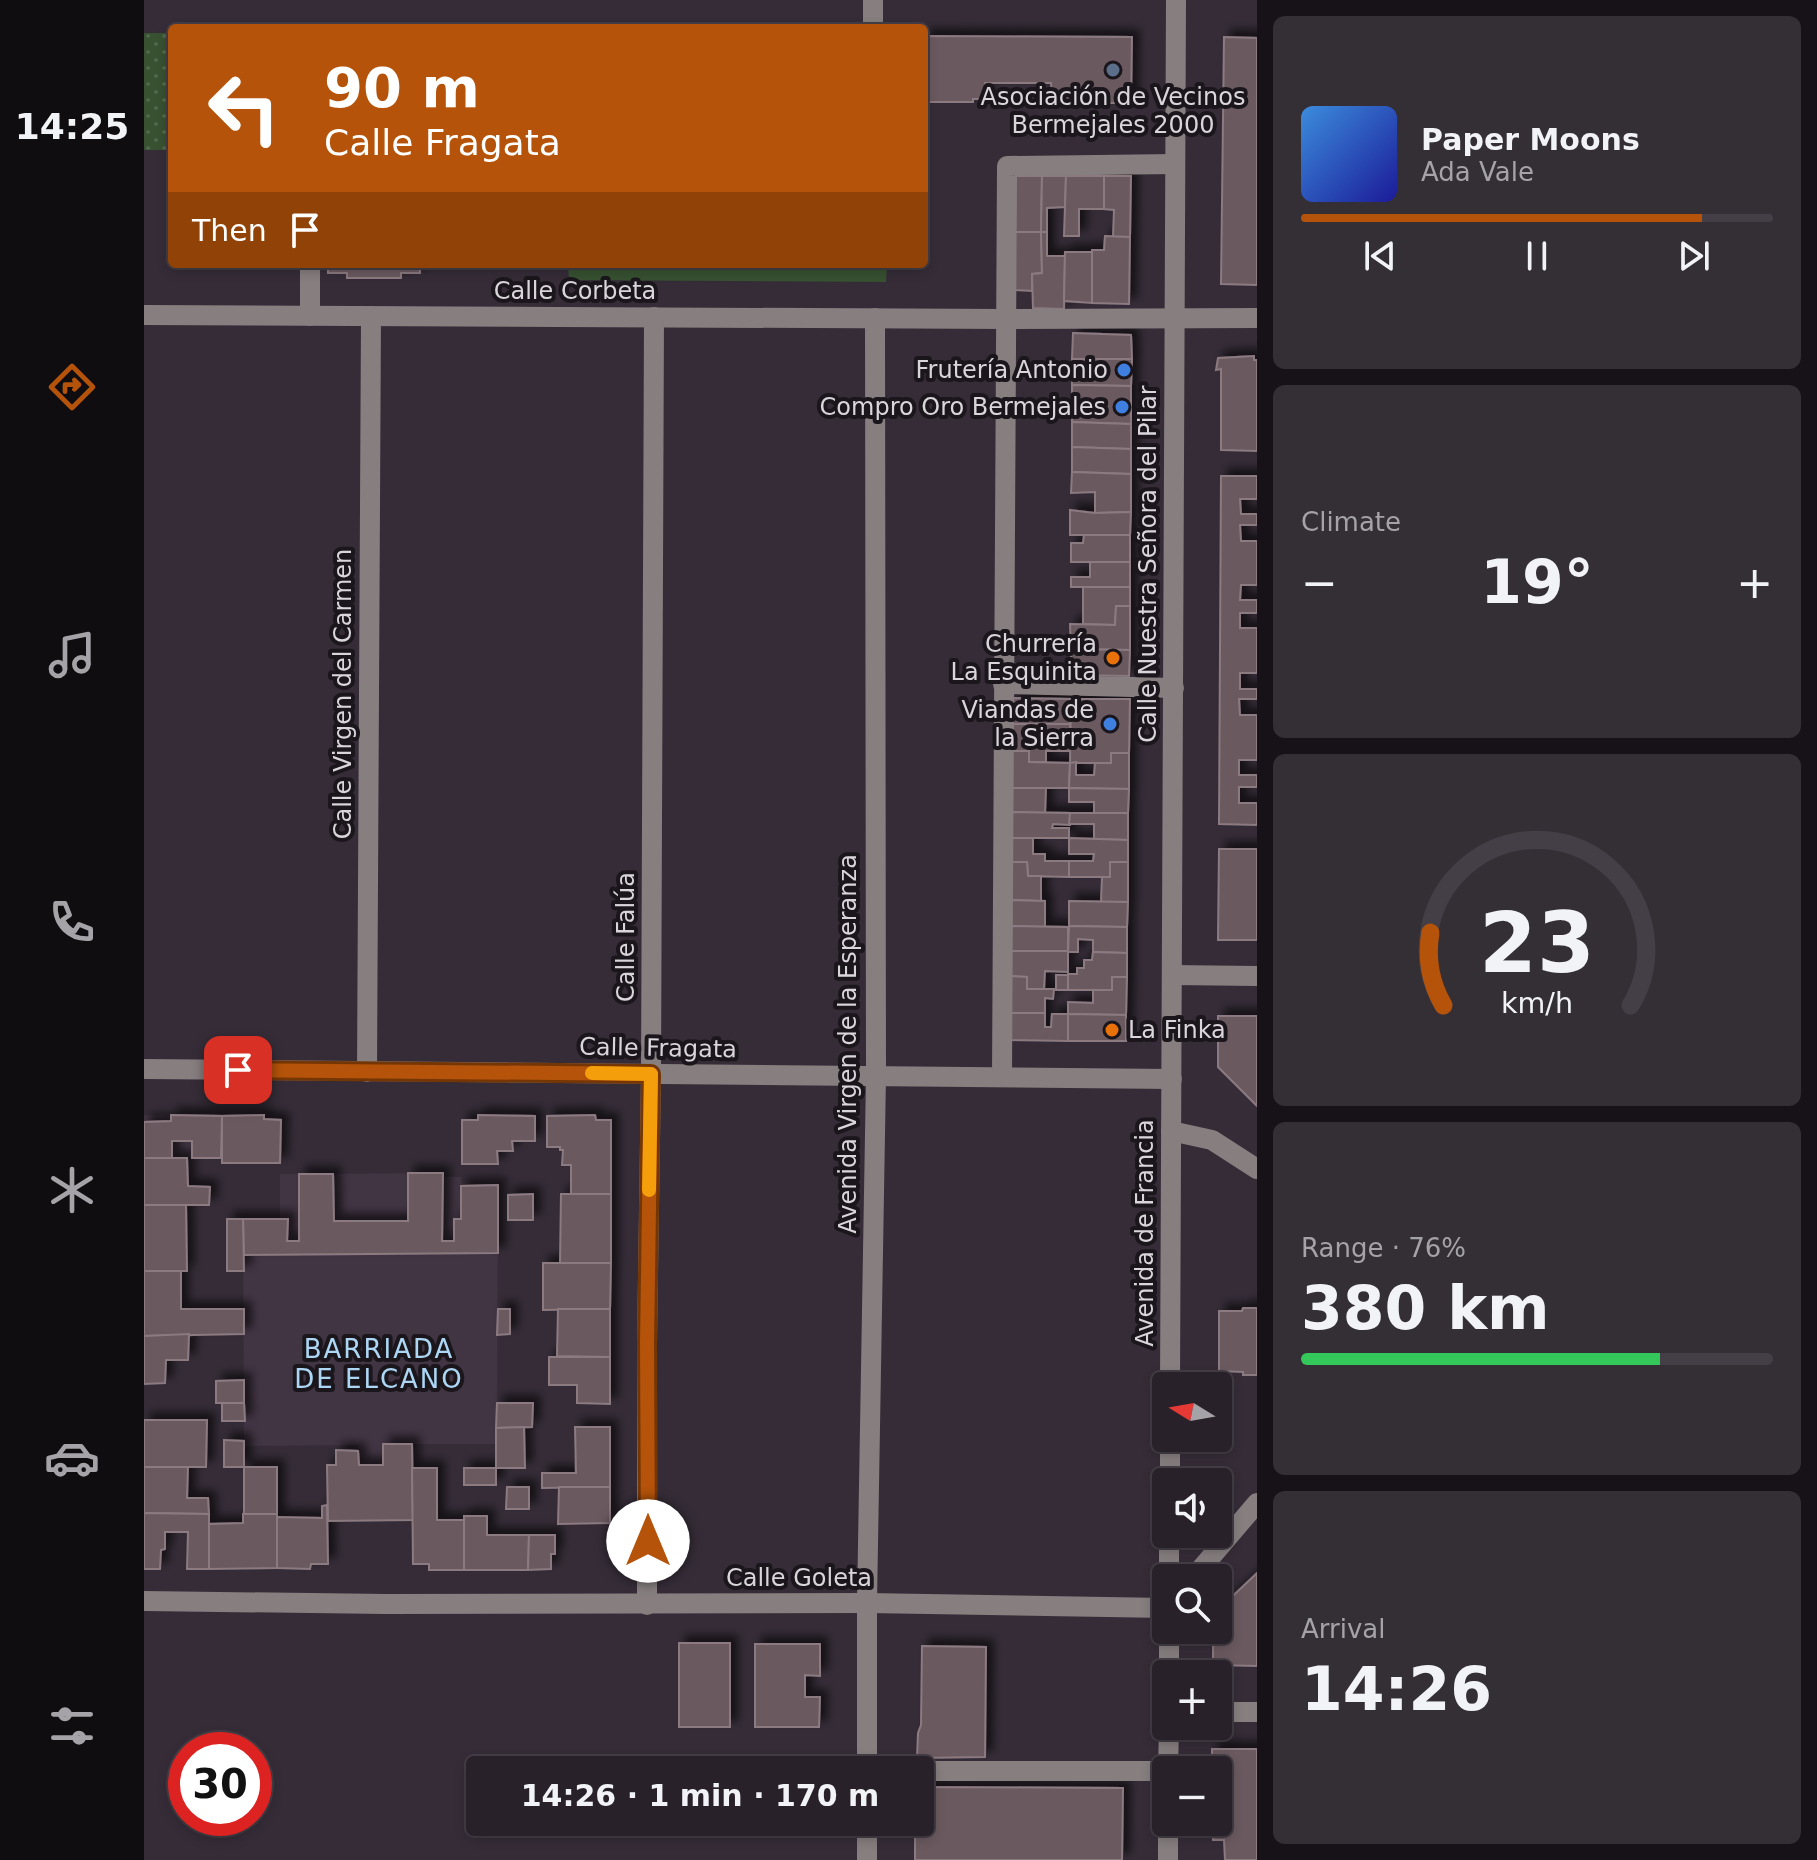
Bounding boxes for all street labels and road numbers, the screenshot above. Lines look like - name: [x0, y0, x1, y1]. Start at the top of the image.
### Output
- street label: Calle Corbeta: [494, 277, 656, 305]
- street label: Calle Nuestra Señora del Pilar: [1134, 385, 1162, 743]
- street label: Calle Virgen del Carmen: [329, 549, 357, 839]
- street label: Avenida Virgen de la Esperanza: [834, 854, 862, 1234]
- street label: Calle Falúa: [612, 872, 640, 1002]
- street label: Calle Fragata: [579, 1033, 737, 1063]
- street label: Avenida de Francia: [1131, 1119, 1159, 1347]
- street label: Calle Goleta: [726, 1564, 872, 1592]

